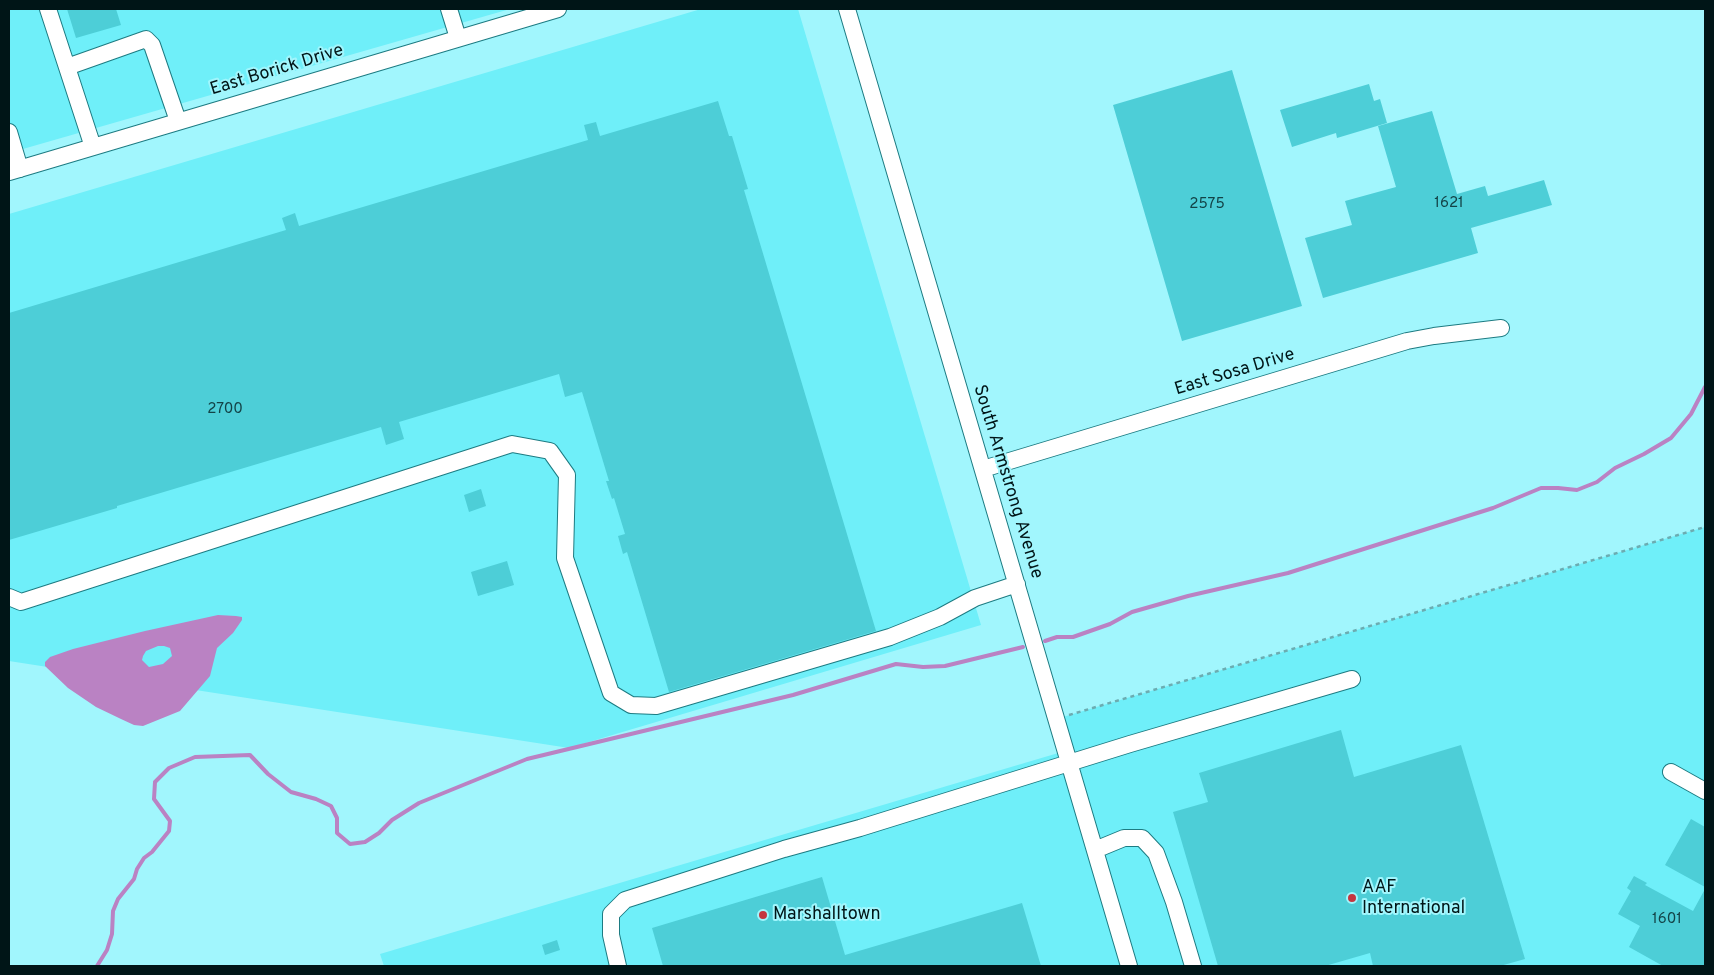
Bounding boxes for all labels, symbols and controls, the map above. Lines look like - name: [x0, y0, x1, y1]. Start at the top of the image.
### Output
- street label: East Borick Drive: [208, 40, 346, 102]
- house number: 1621: [1434, 195, 1464, 213]
- house number: 2575: [1189, 196, 1225, 214]
- street label: East Sosa Drive: [1172, 344, 1298, 402]
- street label: South Armstrong Avenue: [967, 382, 1047, 582]
- house number: 2700: [207, 401, 243, 419]
- place label: AAF International: [1362, 877, 1465, 920]
- marker: AAF International: [1346, 892, 1358, 904]
- place label: Marshalltown: [773, 904, 881, 926]
- marker: Marshalltown: [757, 909, 769, 921]
- house number: 1601: [1652, 911, 1682, 929]

